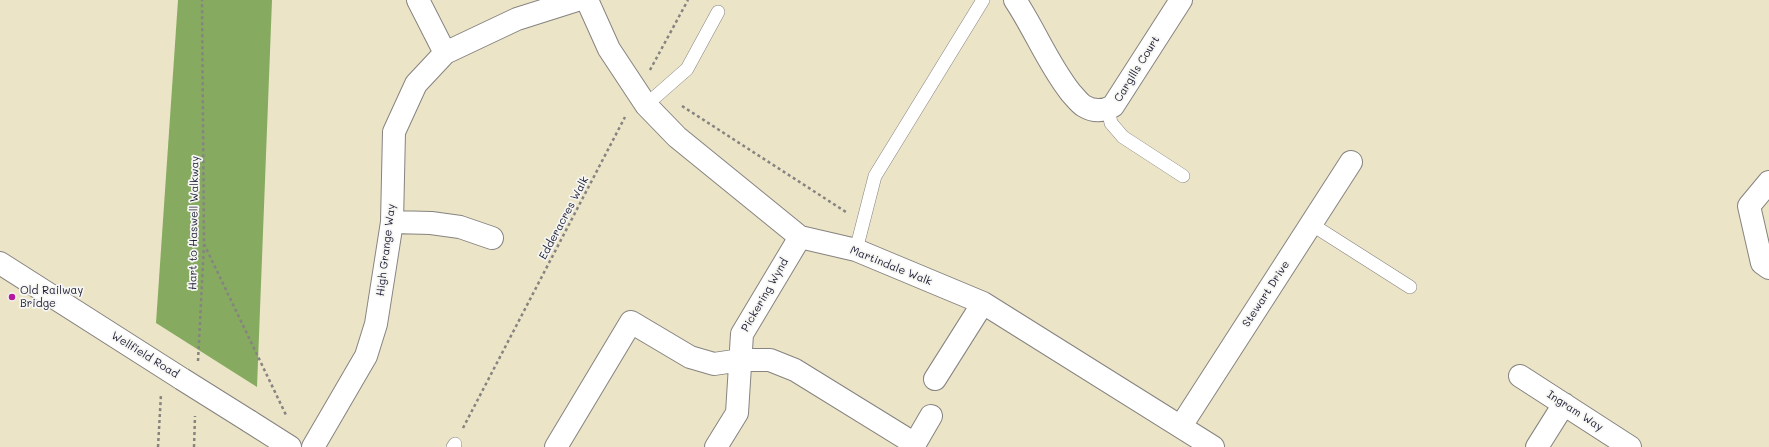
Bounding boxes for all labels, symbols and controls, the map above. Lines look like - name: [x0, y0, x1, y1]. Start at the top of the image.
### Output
- street label: Cargills Court: [1111, 34, 1163, 104]
- street label: Hart to Haswell Walkway: [186, 156, 202, 290]
- street label: Edderacres Walk: [537, 174, 591, 262]
- street label: High Grange Way: [374, 203, 398, 297]
- street label: Martindale Walk: [848, 243, 934, 289]
- street label: Pickering Wynd: [739, 256, 791, 334]
- street label: Stewart Drive: [1240, 258, 1292, 330]
- place label: Old Railway Bridge: [20, 284, 83, 310]
- marker: Old Railway Bridge: [7, 292, 17, 302]
- street label: Wellfield Road: [109, 329, 181, 381]
- street label: Ingram Way: [1544, 388, 1606, 434]

